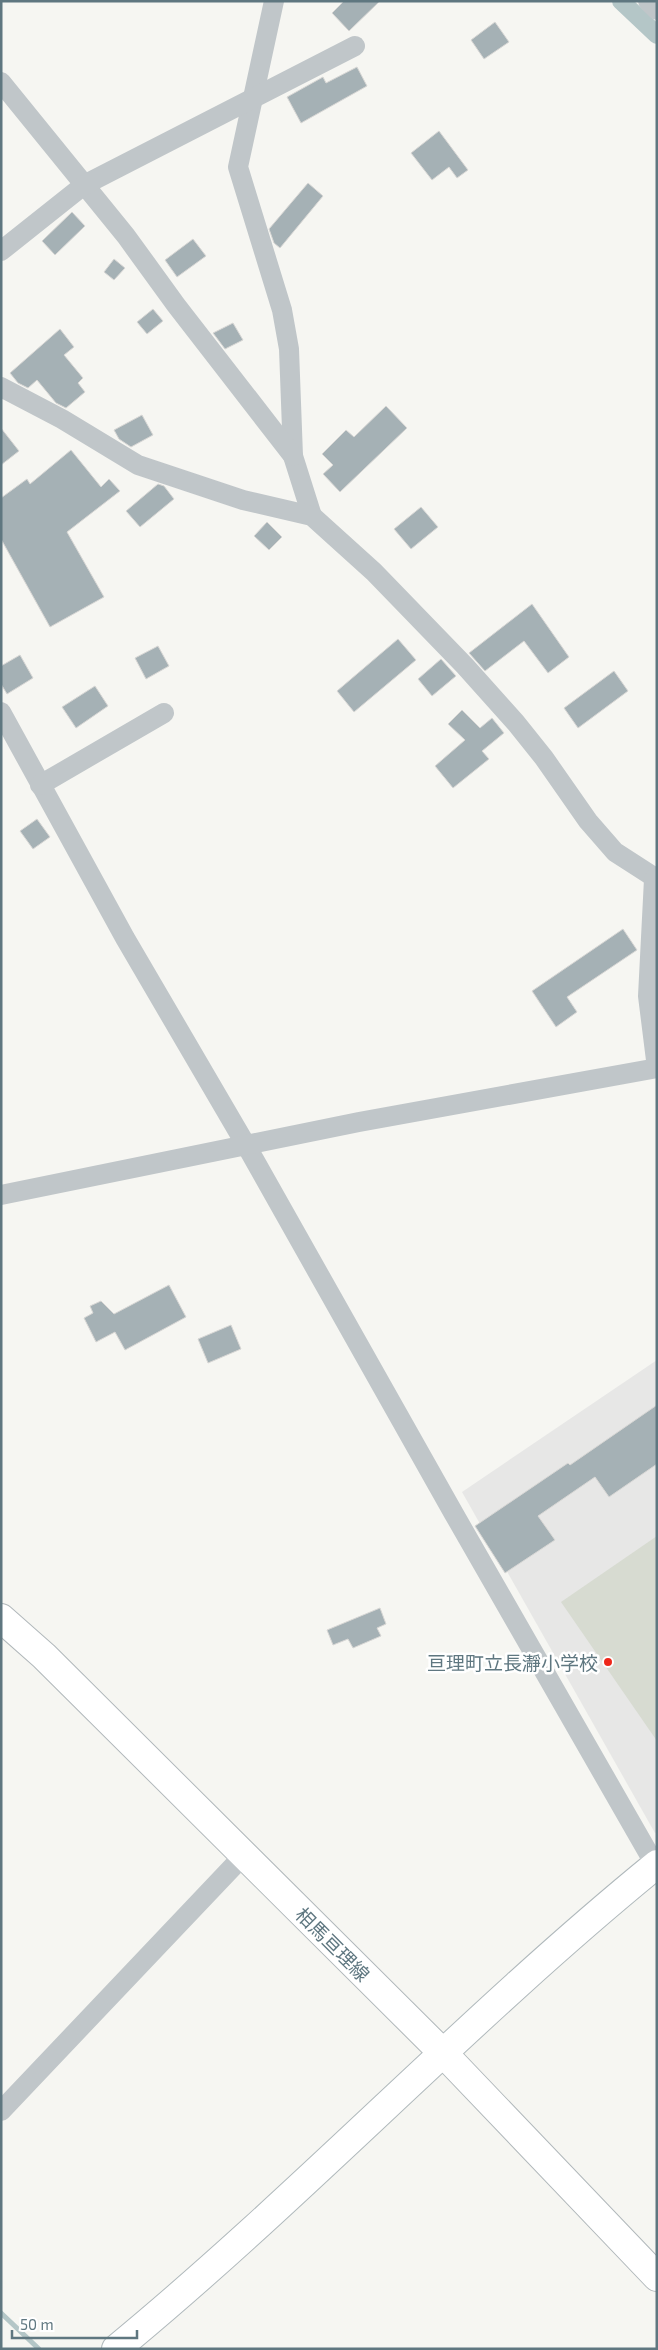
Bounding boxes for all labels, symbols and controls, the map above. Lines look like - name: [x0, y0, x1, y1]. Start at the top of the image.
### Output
- place label: 亘理町立長瀞小学校: [427, 1651, 598, 1674]
- marker: 亘理町立長瀞小学校: [602, 1656, 614, 1668]
- street label: 相馬亘理線: [291, 1902, 375, 1986]
- scale bar: [12, 2308, 138, 2340]
- text: 50 m: [20, 2315, 54, 2333]

